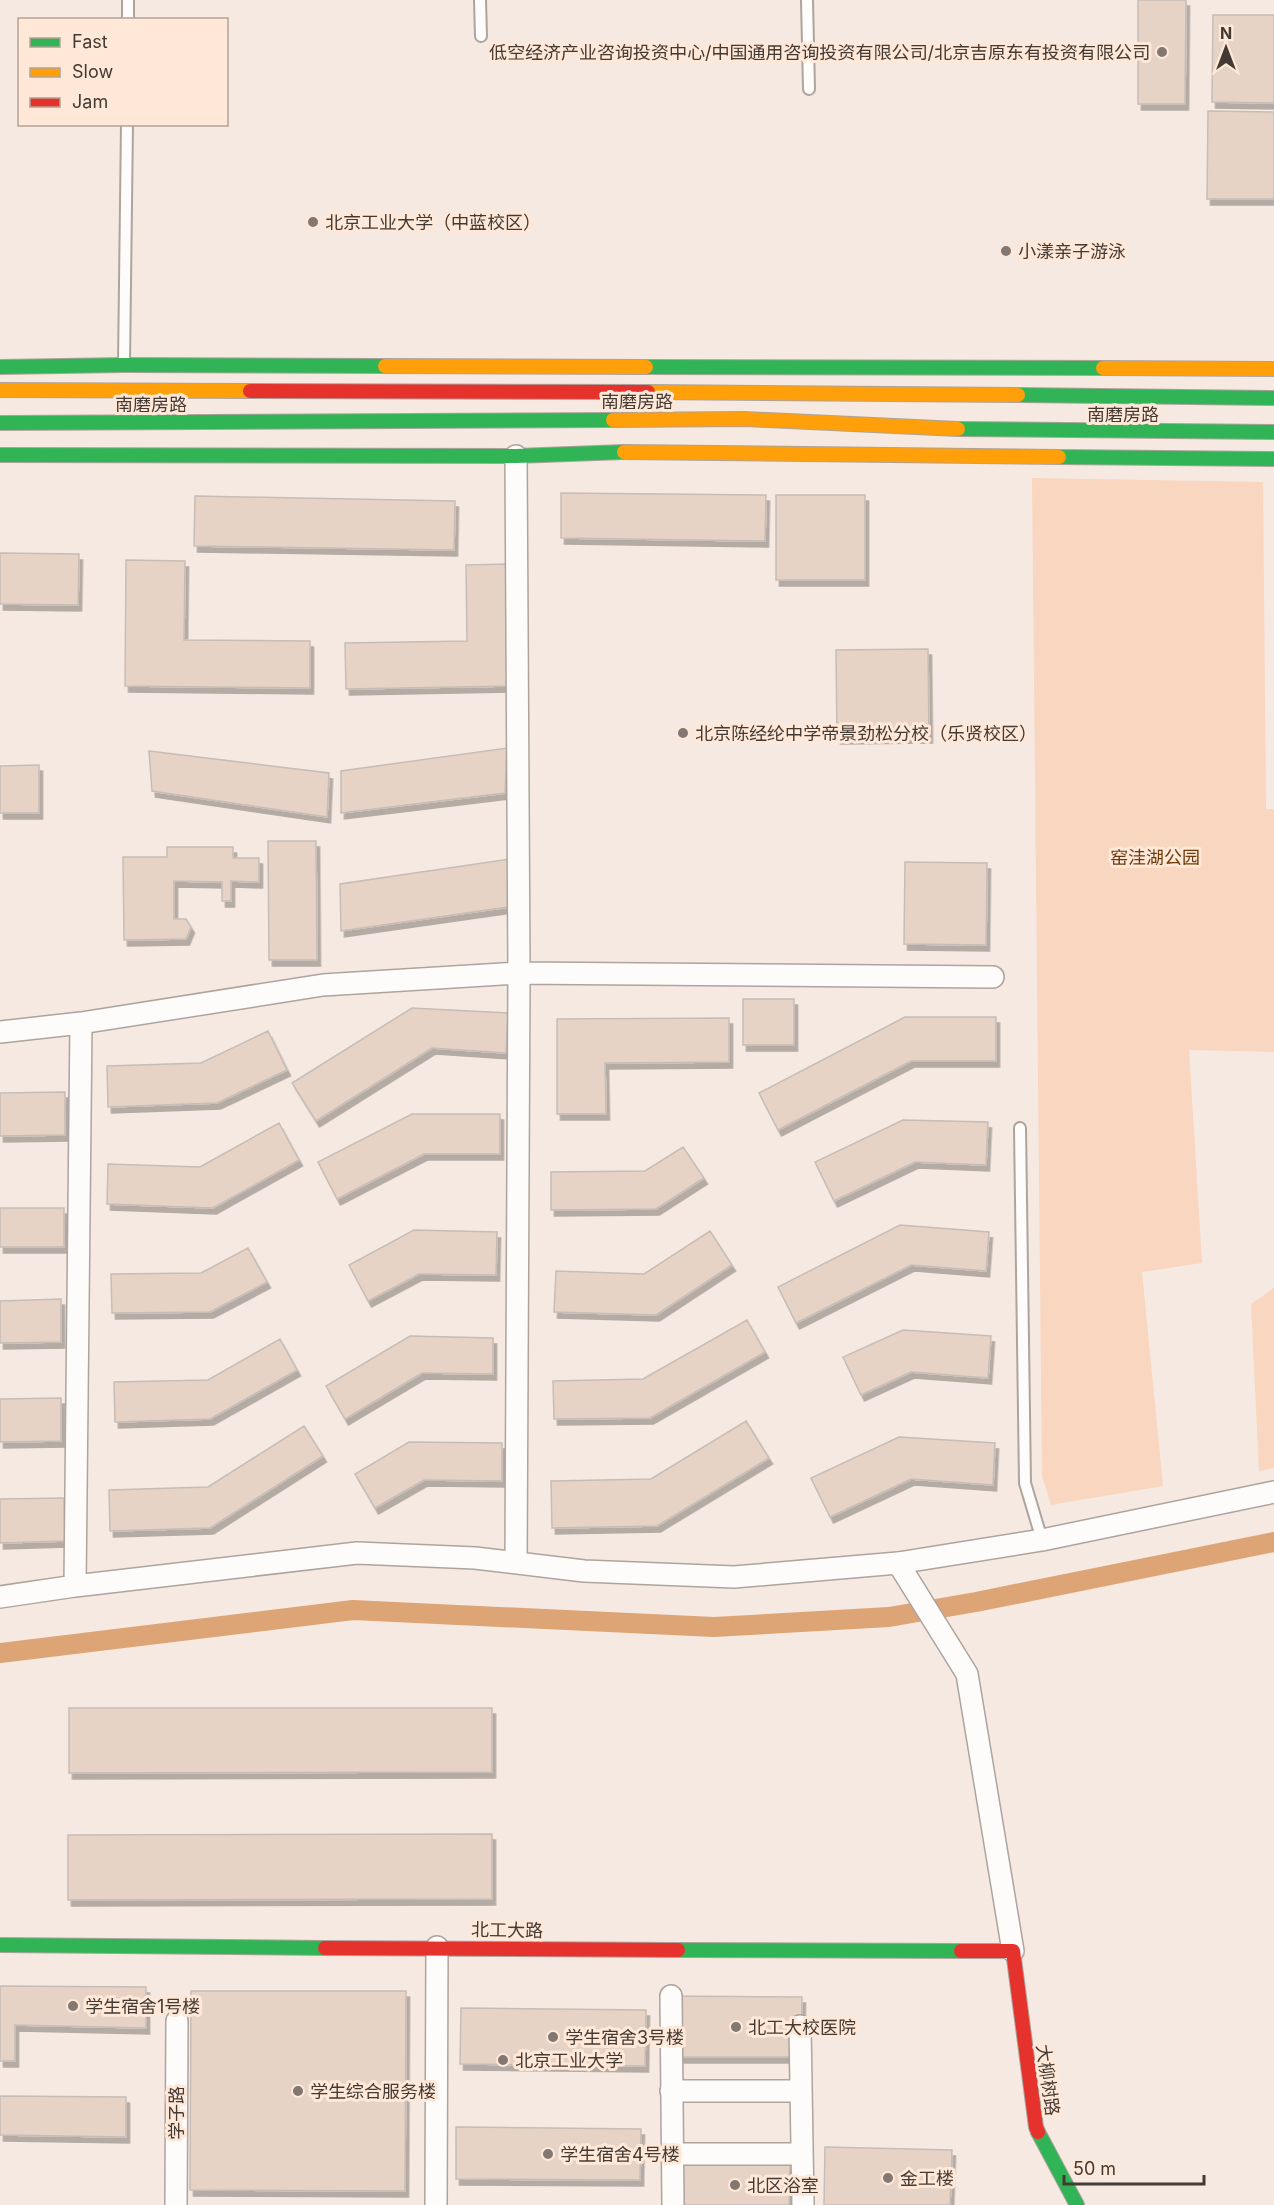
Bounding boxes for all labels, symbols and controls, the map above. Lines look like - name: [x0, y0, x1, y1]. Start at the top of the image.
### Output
- legend: [18, 18, 228, 126]
- north arrow: [1196, 18, 1256, 78]
- text: N: [1220, 23, 1232, 43]
- text: Fast: [72, 31, 108, 52]
- place label: 低空经济产业咨询投资中心/中国通用咨询投资有限公司/北京吉原东有投资有限公司: [489, 42, 1150, 63]
- marker: 低空经济产业咨询投资中心/中国通用咨询投资有限公司/北京吉原东有投资有限公司: [1155, 45, 1169, 59]
- text: Slow: [72, 61, 113, 82]
- text: Jam: [72, 91, 108, 112]
- place label: 北京工业大学（中蓝校区）: [325, 212, 541, 233]
- marker: 北京工业大学（中蓝校区）: [306, 215, 320, 229]
- place label: 小漾亲子游泳: [1018, 241, 1126, 262]
- marker: 小漾亲子游泳: [999, 244, 1013, 258]
- street label: 南磨房路: [601, 391, 673, 412]
- street label: 南磨房路: [115, 394, 187, 415]
- street label: 南磨房路: [1087, 404, 1159, 425]
- place label: 北京陈经纶中学帝景劲松分校（乐贤校区）: [695, 723, 1037, 744]
- marker: 北京陈经纶中学帝景劲松分校（乐贤校区）: [676, 726, 690, 740]
- park label: 窑洼湖公园: [1110, 847, 1200, 868]
- street label: 北工大路: [471, 1919, 543, 1941]
- place label: 学生宿舍1号楼: [85, 1996, 200, 2017]
- marker: 学生宿舍1号楼: [66, 1999, 80, 2013]
- place label: 北工大校医院: [748, 2017, 856, 2038]
- marker: 北工大校医院: [729, 2020, 743, 2034]
- place label: 学生宿舍3号楼: [565, 2027, 684, 2048]
- marker: 学生宿舍3号楼: [546, 2030, 560, 2044]
- street label: 大柳树路: [1033, 2043, 1063, 2117]
- place label: 北京工业大学: [515, 2050, 623, 2071]
- marker: 北京工业大学: [496, 2053, 510, 2067]
- place label: 学生综合服务楼: [310, 2081, 436, 2102]
- marker: 学生综合服务楼: [291, 2084, 305, 2098]
- street label: 学子路: [166, 2086, 187, 2140]
- place label: 学生宿舍4号楼: [560, 2144, 680, 2165]
- marker: 学生宿舍4号楼: [541, 2147, 555, 2161]
- scale bar: [1064, 2148, 1204, 2186]
- text: 50 m: [1073, 2158, 1116, 2179]
- place label: 金工楼: [900, 2168, 954, 2189]
- marker: 金工楼: [881, 2171, 895, 2185]
- place label: 北区浴室: [747, 2175, 819, 2196]
- marker: 北区浴室: [728, 2178, 742, 2192]

